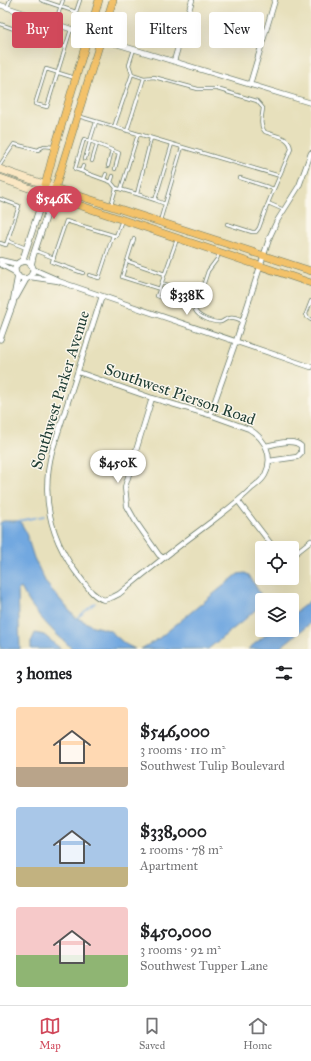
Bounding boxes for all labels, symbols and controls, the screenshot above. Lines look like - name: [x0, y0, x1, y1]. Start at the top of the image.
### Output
- chip: Buy: [12, 12, 63, 48]
- chip: Rent: [71, 12, 127, 48]
- chip: Filters: [135, 12, 201, 48]
- chip: New: [209, 12, 264, 48]
- pin: $546K: [26, 186, 82, 220]
- text: $546K: [36, 191, 72, 207]
- pin: $338K: [159, 282, 215, 316]
- text: $338K: [170, 287, 204, 303]
- street label: Southwest Parker Avenue: [27, 308, 93, 472]
- street label: Southwest Pierson Road: [102, 359, 258, 429]
- pin: $450K: [90, 450, 146, 484]
- text: $450K: [99, 455, 137, 471]
- map controls: [255, 541, 299, 637]
- button: locate: [255, 541, 299, 585]
- button: layers: [255, 593, 299, 637]
- icon: filters: [273, 662, 295, 684]
- text: 3 homes: [16, 663, 72, 684]
- text: $546,000: [140, 721, 210, 742]
- icon: home: [48, 723, 96, 771]
- text: 3 rooms · 110 m²: [140, 742, 225, 758]
- text: Southwest Tulip Boulevard: [140, 758, 285, 774]
- text: $338,000: [140, 821, 207, 842]
- icon: home: [48, 823, 96, 871]
- text: 2 rooms · 78 m²: [140, 842, 223, 858]
- text: Apartment: [140, 858, 198, 874]
- text: $450,000: [140, 921, 212, 942]
- icon: home: [48, 923, 96, 971]
- text: 3 rooms · 92 m²: [140, 942, 221, 958]
- text: Southwest Tupper Lane: [140, 958, 268, 974]
- tab: Map: [39, 1015, 61, 1052]
- tab: Saved: [139, 1015, 165, 1052]
- tab: Home: [243, 1015, 272, 1052]

